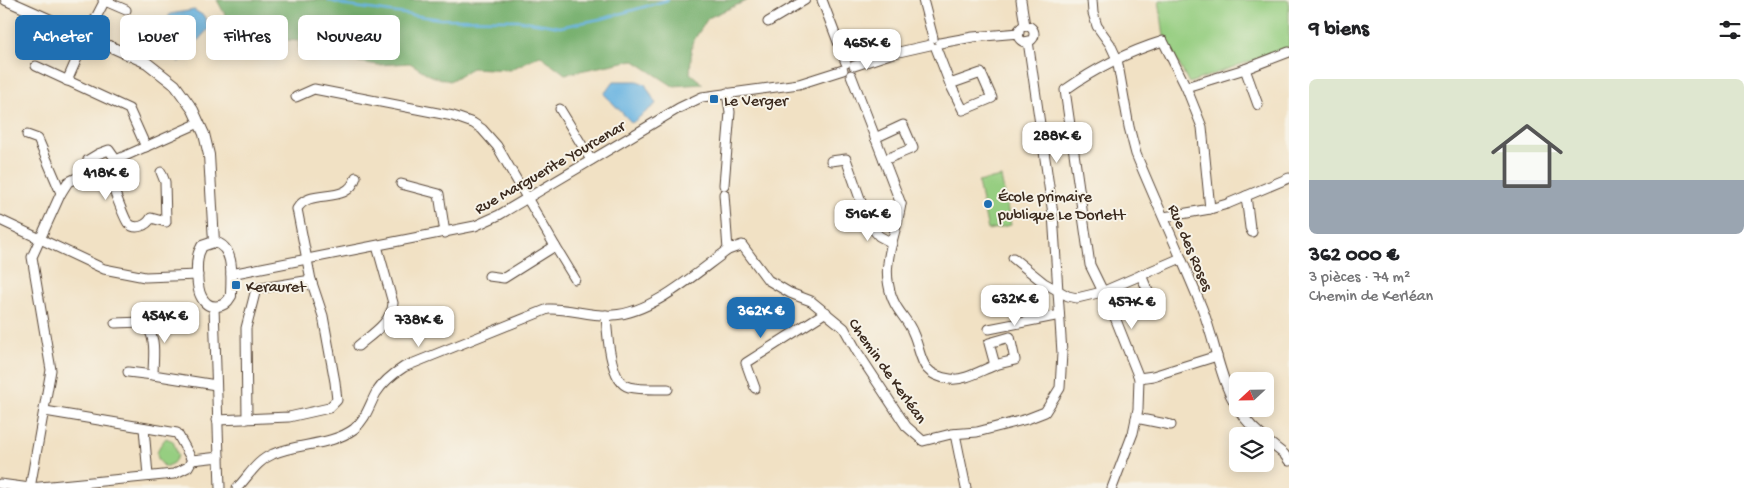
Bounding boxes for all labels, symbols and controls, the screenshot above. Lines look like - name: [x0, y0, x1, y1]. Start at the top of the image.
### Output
- chip: Acheter: [15, 15, 110, 60]
- chip: Louer: [120, 15, 196, 60]
- chip: Filtres: [206, 15, 288, 60]
- chip: Nouveau: [298, 15, 400, 60]
- icon: filters: [1716, 16, 1744, 44]
- text: 9 biens: [1309, 18, 1369, 43]
- pin: 465K €: [826, 28, 908, 71]
- text: 465K €: [844, 35, 890, 54]
- marker: Le Verger: [708, 93, 720, 105]
- place label: Le Verger: [724, 93, 789, 112]
- icon: home: [1482, 111, 1572, 201]
- street label: Rue Marguerite Yourcenar: [472, 117, 631, 220]
- pin: 288K €: [1016, 121, 1098, 164]
- text: 288K €: [1033, 128, 1081, 147]
- pin: 418K €: [65, 158, 147, 201]
- text: 418K €: [84, 165, 128, 184]
- place label: École primaire publique Le Dorlett: [997, 189, 1127, 226]
- marker: École primaire publique Le Dorlett: [982, 198, 994, 210]
- pin: 516K €: [827, 200, 909, 242]
- street label: Rue des Roses: [1162, 202, 1216, 295]
- text: 516K €: [845, 206, 891, 225]
- text: 362 000 €: [1309, 244, 1399, 269]
- text: 3 pièces · 74 m²: [1309, 269, 1410, 288]
- marker: Kerauret: [230, 279, 242, 291]
- place label: Kerauret: [246, 279, 307, 298]
- pin: 632K €: [974, 284, 1056, 327]
- pin: 457K €: [1091, 288, 1173, 330]
- text: Chemin de Kerléan: [1309, 288, 1433, 307]
- text: 632K €: [992, 291, 1038, 310]
- text: 457K €: [1109, 294, 1155, 313]
- pin: 362K €: [720, 296, 802, 339]
- pin: 454K €: [124, 302, 206, 344]
- text: 362K €: [738, 303, 784, 322]
- pin: 738K €: [378, 306, 460, 348]
- text: 454K €: [142, 308, 188, 327]
- text: 738K €: [395, 312, 443, 331]
- street label: Chemin de Kerléan: [843, 316, 930, 429]
- north arrow: [1229, 372, 1274, 418]
- map controls: [1229, 372, 1274, 472]
- button: layers: [1229, 427, 1274, 472]

